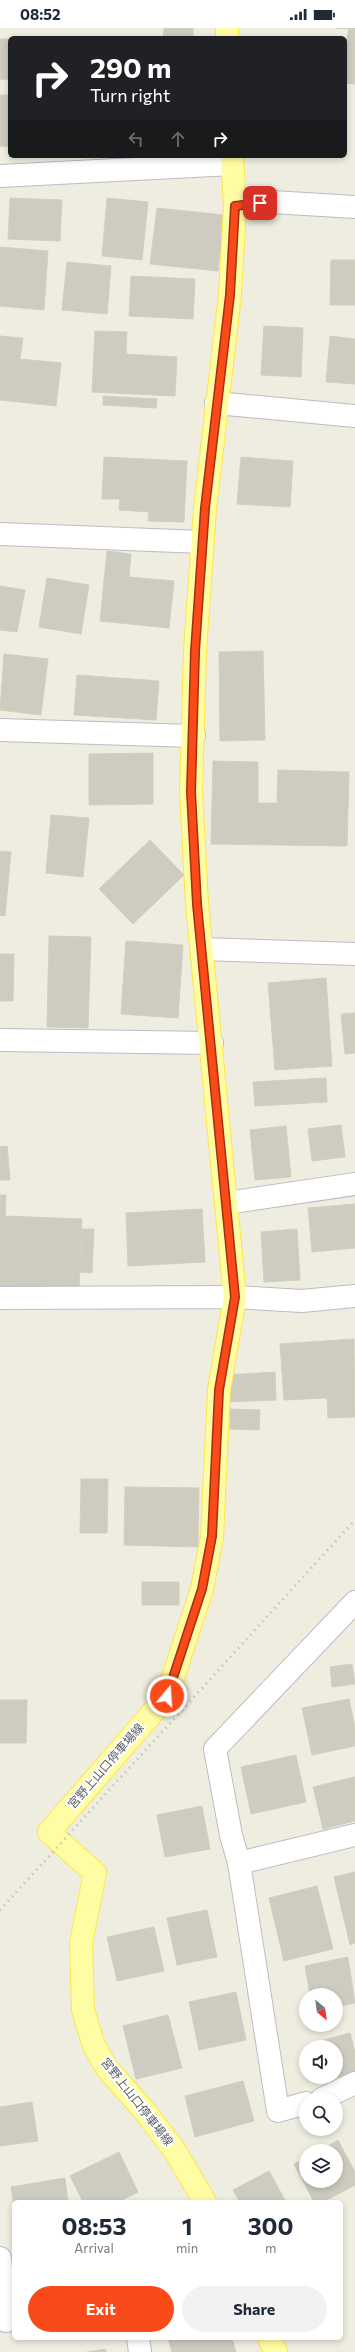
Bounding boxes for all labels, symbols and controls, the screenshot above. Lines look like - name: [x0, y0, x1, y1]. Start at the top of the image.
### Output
- text: 08:52: [20, 5, 61, 23]
- text: 290 m: [90, 50, 171, 84]
- icon: right: [24, 52, 76, 104]
- text: Turn right: [90, 84, 170, 106]
- icon: left: [125, 128, 147, 150]
- icon: ahead: [167, 128, 189, 150]
- icon: right: [209, 128, 231, 150]
- pin: [243, 186, 277, 220]
- icon: arrive: [249, 192, 271, 214]
- position arrow: [146, 1675, 188, 1717]
- street label: 宮野上山口停車場線: [65, 1720, 146, 1811]
- north arrow: [299, 1988, 343, 2032]
- map controls: [299, 1988, 343, 2188]
- button: sound: [299, 2040, 343, 2084]
- street label: 宮野上山口停車場線: [99, 2055, 177, 2148]
- button: search: [299, 2092, 343, 2136]
- button: layers: [299, 2144, 343, 2188]
- text: 08:53: [61, 2211, 127, 2240]
- text: 1: [182, 2211, 193, 2240]
- text: 300: [248, 2211, 294, 2240]
- text: Arrival: [74, 2240, 114, 2256]
- text: min: [176, 2240, 198, 2256]
- text: m: [265, 2240, 276, 2256]
- button: Exit: [28, 2286, 174, 2332]
- button: Share: [182, 2286, 327, 2332]

